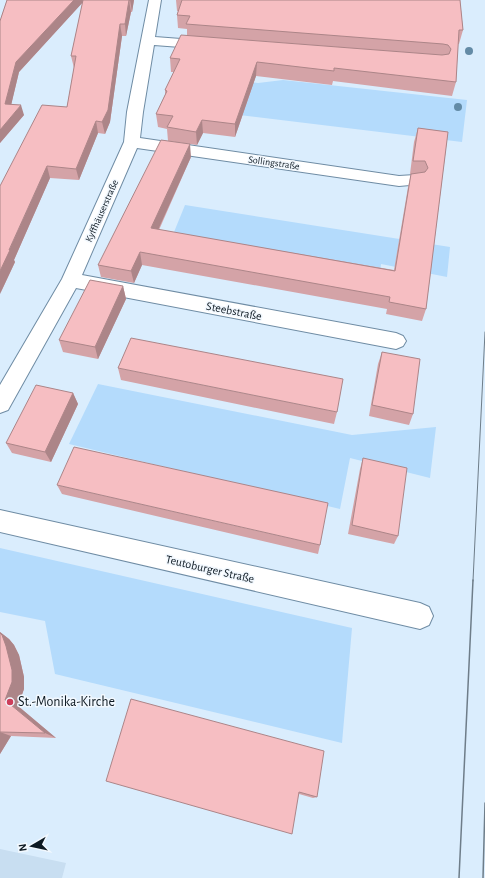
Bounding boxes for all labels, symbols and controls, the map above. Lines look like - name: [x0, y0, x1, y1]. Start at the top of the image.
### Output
- street label: Sollingstraße: [248, 154, 301, 172]
- street label: Kyffhäuserstraße: [84, 178, 120, 244]
- street label: Steebstraße: [205, 300, 263, 322]
- street label: Teutoburger Straße: [165, 553, 255, 585]
- place label: St.-Monika-Kirche: [18, 695, 115, 709]
- marker: St.-Monika-Kirche: [5, 697, 15, 707]
- north arrow: [12, 826, 52, 866]
- text: N: [17, 843, 29, 852]

